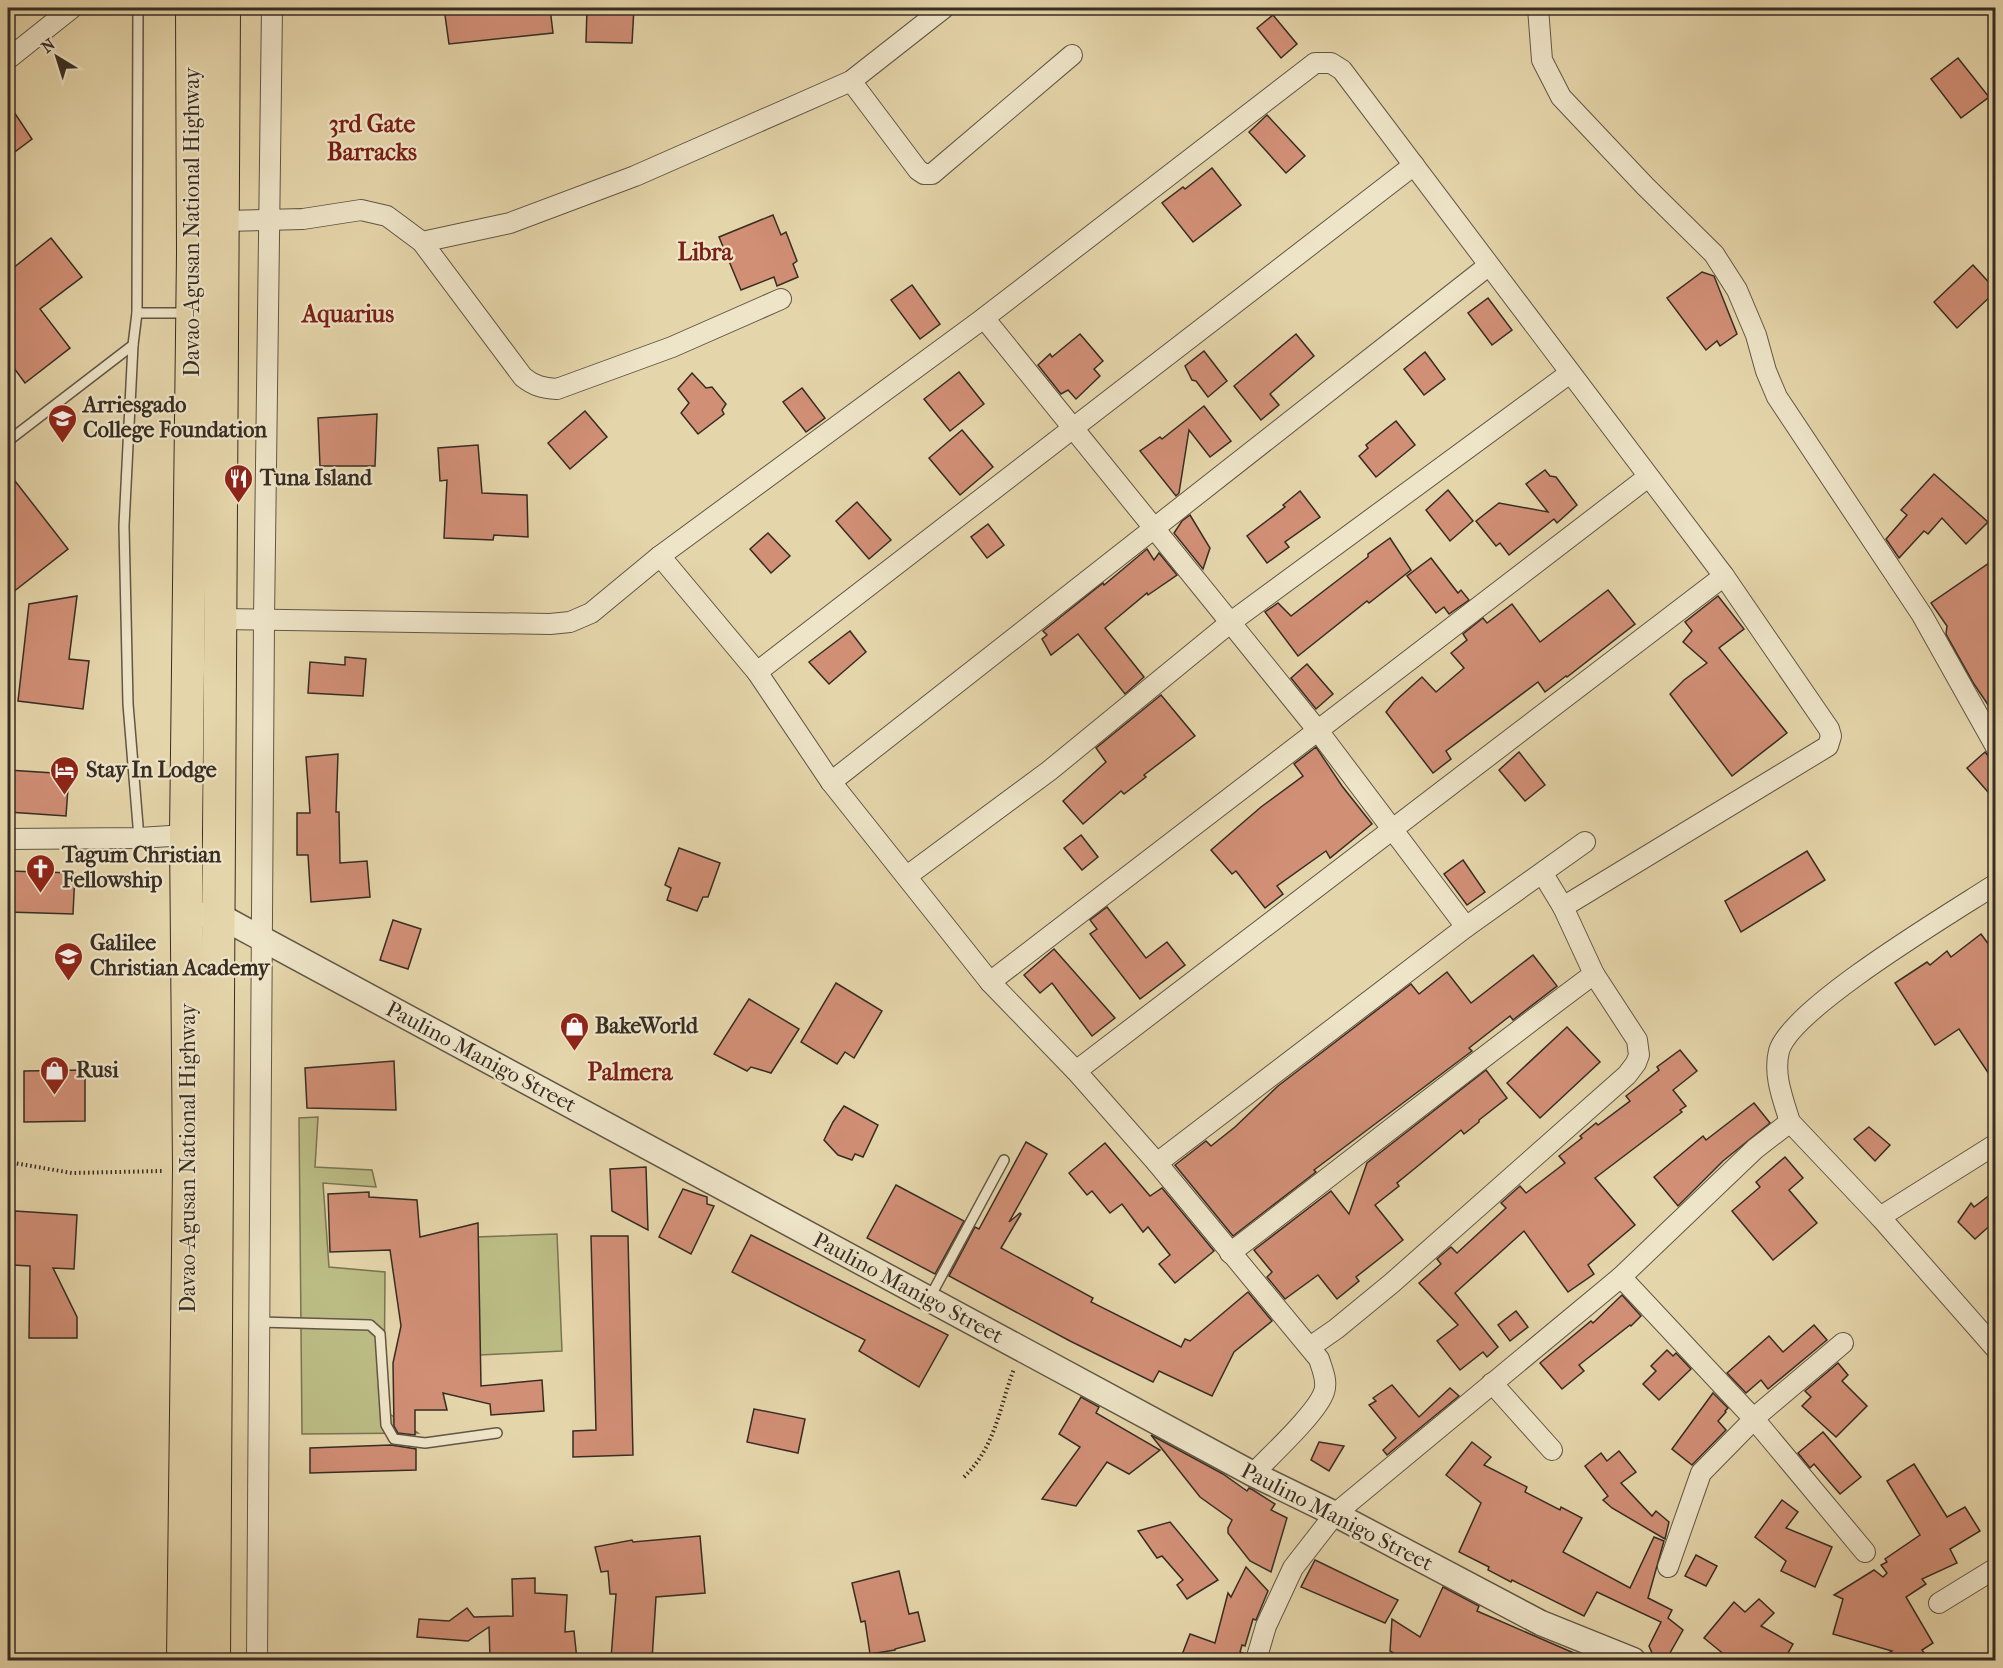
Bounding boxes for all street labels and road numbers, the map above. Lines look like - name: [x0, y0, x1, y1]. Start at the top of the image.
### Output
- street label: Davao-Agusan National Highway: [179, 66, 205, 377]
- street label: Paulino Manigo Street: [381, 996, 581, 1118]
- street label: Davao-Agusan National Highway: [175, 1002, 201, 1313]
- street label: Paulino Manigo Street: [808, 1227, 1008, 1349]
- street label: Paulino Manigo Street: [1237, 1457, 1437, 1577]

